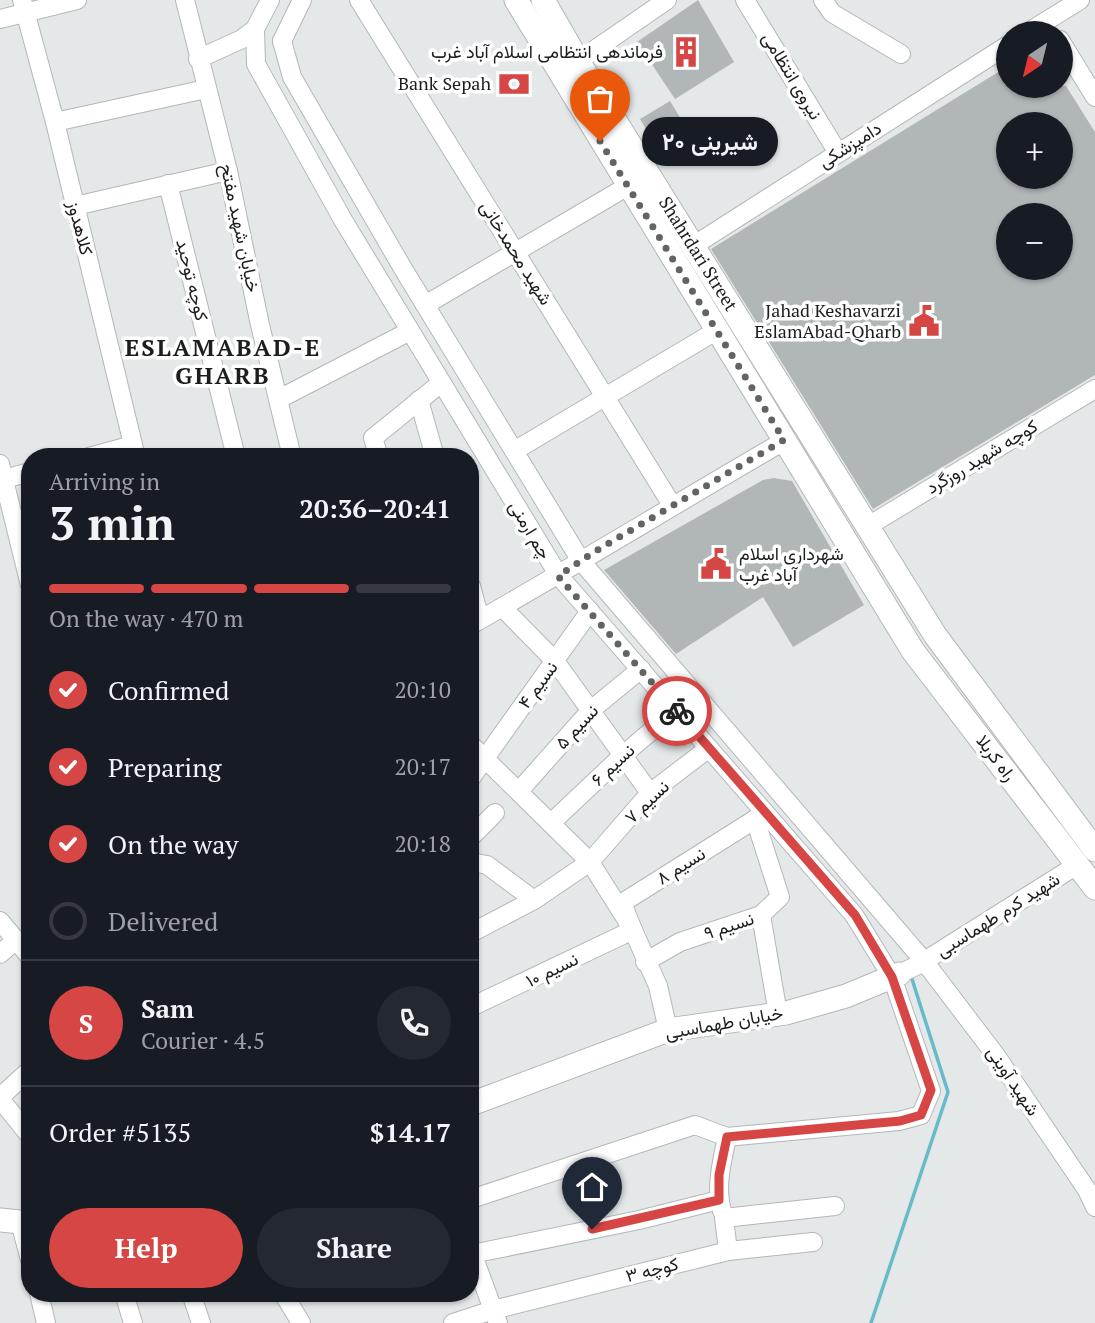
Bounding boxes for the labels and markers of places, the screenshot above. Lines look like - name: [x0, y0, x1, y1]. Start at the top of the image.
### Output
- building icon: فرماندهی انتظامی اسلام آباد غرب: [669, 35, 703, 69]
- place label: فرماندهی انتظامی اسلام آباد غرب: [431, 39, 663, 64]
- bank icon: Bank Sepah: [497, 67, 531, 101]
- pin: [570, 69, 630, 141]
- place label: Bank Sepah: [398, 71, 491, 95]
- callout: شیرینی ۲۰: [642, 116, 778, 166]
- place label: Jahad Keshavarzi EslamAbad-Qharb: [754, 298, 901, 343]
- public building icon: Jahad Keshavarzi EslamAbad-Qharb: [907, 304, 941, 338]
- place label: شهرداری اسلام آباد غرب: [739, 541, 844, 586]
- public building icon: شهرداری اسلام آباد غرب: [699, 547, 733, 581]
- pin: [562, 1157, 622, 1229]

